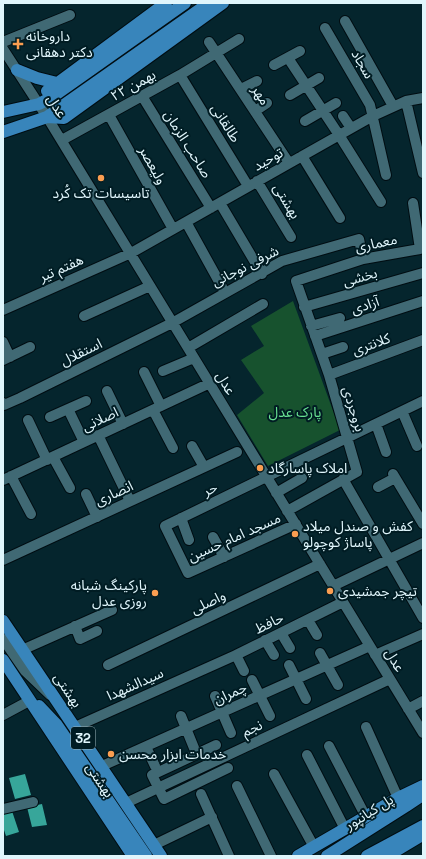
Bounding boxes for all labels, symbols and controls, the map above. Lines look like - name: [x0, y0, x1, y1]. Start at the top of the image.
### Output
- place label: داروخانه دکتر دهقانی: [26, 27, 93, 61]
- marker: داروخانه دکتر دهقانی: [13, 39, 23, 49]
- street label: سجاد: [348, 46, 378, 82]
- street label: ۲۲ بهمن: [107, 65, 159, 105]
- street label: مهر: [247, 81, 274, 108]
- street label: عدل: [43, 91, 71, 121]
- street label: طالقانی: [207, 100, 245, 146]
- street label: صاحب الزمان: [160, 107, 216, 182]
- street label: ولیعصر: [135, 142, 171, 187]
- street label: توحید: [250, 143, 286, 175]
- marker: تاسیسات تک کُرد: [96, 173, 106, 183]
- street label: بهشتی: [269, 180, 305, 222]
- place label: تاسیسات تک کُرد: [53, 184, 149, 202]
- street label: معماری: [353, 230, 399, 256]
- street label: شرفی نوجانی: [208, 241, 282, 291]
- street label: هفتم تیر: [35, 250, 87, 288]
- street label: بخشی: [341, 263, 379, 290]
- street label: آزادی: [349, 292, 382, 318]
- street label: کلانتری: [349, 329, 393, 359]
- street label: استقلال: [57, 334, 105, 370]
- street label: عدل: [212, 368, 240, 398]
- street label: بروجردی: [339, 384, 369, 434]
- street label: اصلانی: [79, 403, 121, 435]
- park label: پارک عدل: [269, 403, 321, 422]
- place label: املاک پاسارگاد: [268, 459, 347, 478]
- marker: املاک پاسارگاد: [255, 463, 265, 473]
- street label: انصاری: [92, 476, 136, 510]
- street label: حر: [199, 478, 220, 500]
- street label: مسجد امام حسین: [185, 508, 284, 567]
- place label: کفش و صندل میلاد پاساژ کوچولو: [303, 517, 413, 552]
- marker: کفش و صندل میلاد پاساژ کوچولو: [290, 529, 300, 539]
- place label: پارکینگ شبانه روزی عدل: [71, 576, 147, 610]
- place label: تیچر جمشیدی: [338, 582, 417, 601]
- street label: واصلی: [188, 586, 228, 618]
- marker: تیچر جمشیدی: [325, 586, 335, 596]
- marker: پارکینگ شبانه روزی عدل: [150, 588, 160, 598]
- street label: حافظ: [251, 608, 287, 638]
- street label: عدل: [381, 645, 409, 675]
- street label: سیدالشهدا: [104, 663, 166, 705]
- street label: بهشتى: [50, 669, 86, 711]
- street label: چمران: [211, 678, 250, 709]
- street label: نجم: [239, 715, 266, 742]
- road number: 32: [71, 727, 95, 749]
- place label: خدمات ابزار محسن: [119, 745, 226, 763]
- marker: خدمات ابزار محسن: [106, 749, 116, 759]
- street label: بهشتی: [82, 759, 118, 801]
- street label: پل کیانپور: [341, 790, 397, 835]

